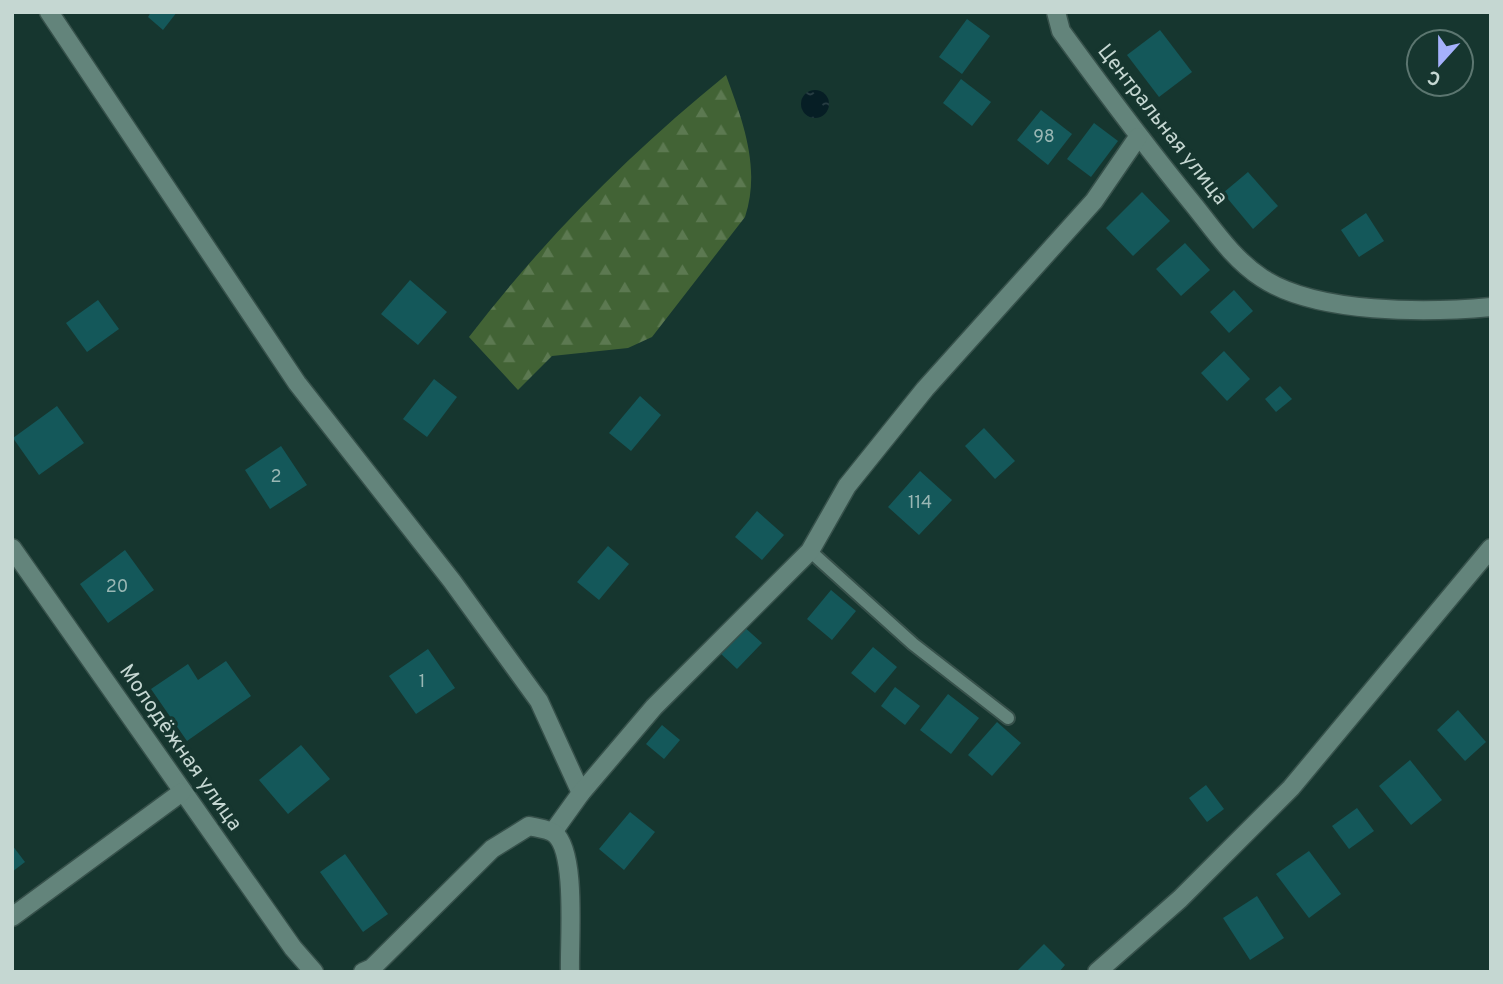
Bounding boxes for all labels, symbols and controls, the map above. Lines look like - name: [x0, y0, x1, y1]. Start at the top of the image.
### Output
- north arrow: [1405, 28, 1475, 98]
- street label: Центральная улица: [1091, 39, 1233, 211]
- text: С: [1425, 64, 1445, 90]
- house number: 98: [1033, 126, 1055, 149]
- house number: 2: [270, 466, 282, 489]
- house number: 114: [908, 492, 932, 515]
- house number: 20: [106, 576, 128, 599]
- street label: Молодёжная улица: [112, 659, 248, 837]
- house number: 1: [419, 671, 425, 694]

